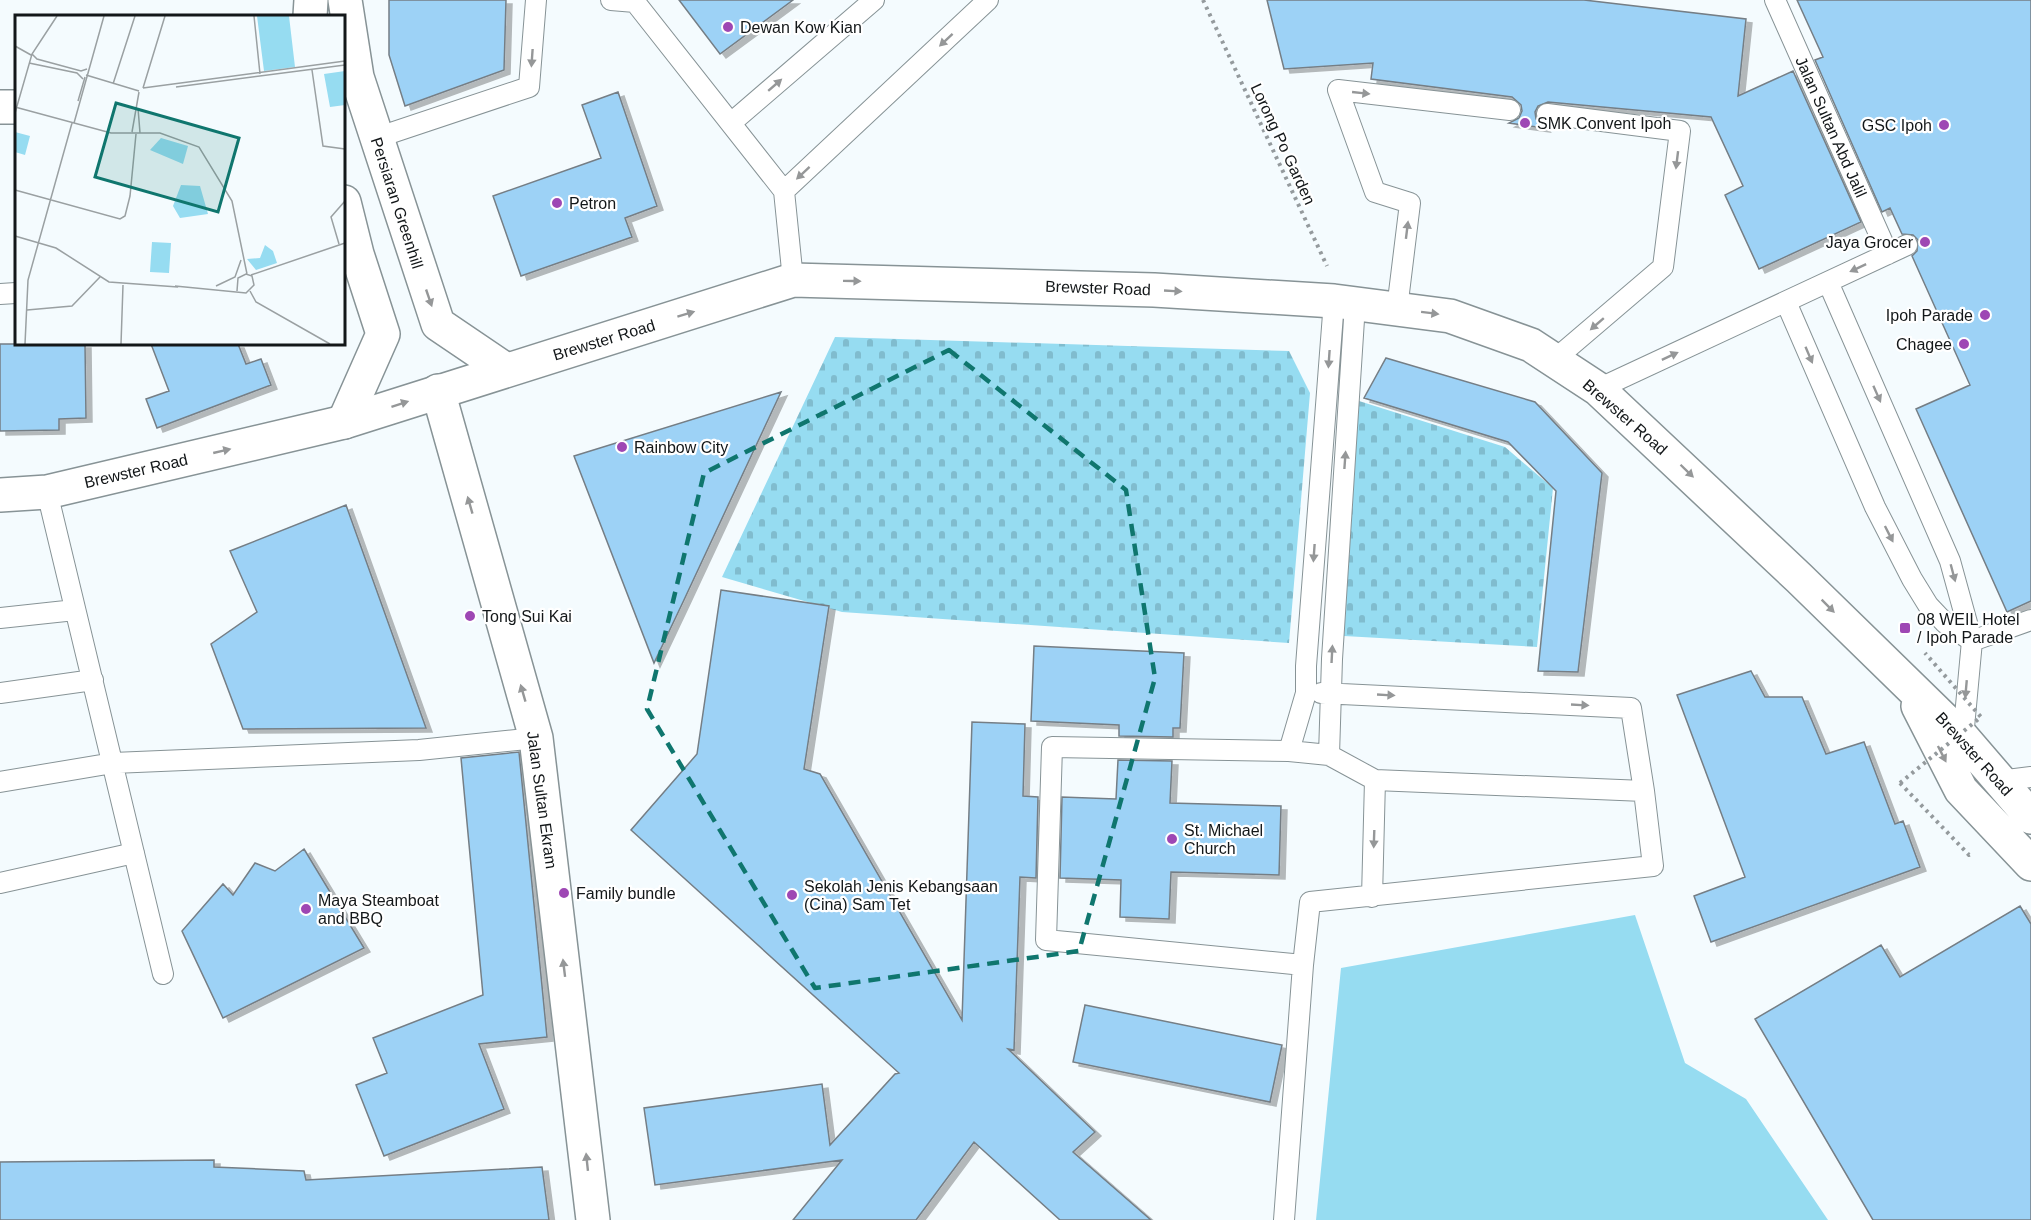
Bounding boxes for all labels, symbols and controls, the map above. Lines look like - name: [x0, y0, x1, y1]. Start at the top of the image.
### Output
- inset map: [15, 15, 345, 345]
- place label: Dewan Kow Kian: [740, 19, 862, 36]
- marker: Dewan Kow Kian: [721, 20, 735, 34]
- one-way arrow: [938, 33, 953, 47]
- one-way arrow: [527, 49, 536, 68]
- street label: Jalan Sultan Abd Jalil: [1792, 54, 1870, 200]
- one-way arrow: [767, 79, 782, 92]
- street label: Lorong Po Garden: [1247, 81, 1319, 207]
- one-way arrow: [1351, 88, 1370, 98]
- place label: SMK Convent Ipoh: [1537, 115, 1671, 132]
- marker: SMK Convent Ipoh: [1518, 116, 1532, 130]
- place label: GSC Ipoh: [1862, 117, 1932, 134]
- marker: GSC Ipoh: [1937, 118, 1951, 132]
- street label: Persiaran Greenhill: [368, 135, 426, 271]
- one-way arrow: [1672, 150, 1681, 169]
- one-way arrow: [796, 166, 811, 179]
- place label: Petron: [569, 195, 616, 212]
- marker: Petron: [550, 196, 564, 210]
- one-way arrow: [1402, 221, 1411, 240]
- place label: Jaya Grocer: [1826, 234, 1914, 251]
- marker: Jaya Grocer: [1918, 235, 1932, 249]
- one-way arrow: [1850, 264, 1867, 273]
- one-way arrow: [842, 276, 861, 286]
- street label: Brewster Road: [1045, 278, 1151, 298]
- one-way arrow: [1163, 286, 1182, 295]
- one-way arrow: [425, 289, 435, 307]
- place label: Ipoh Parade: [1886, 307, 1973, 324]
- one-way arrow: [1420, 308, 1439, 318]
- marker: Ipoh Parade: [1978, 308, 1992, 322]
- one-way arrow: [677, 309, 695, 318]
- street label: Brewster Road: [551, 316, 657, 364]
- one-way arrow: [1589, 317, 1605, 330]
- place label: Chagee: [1896, 336, 1952, 353]
- marker: Chagee: [1957, 337, 1971, 351]
- one-way arrow: [1805, 347, 1814, 364]
- one-way arrow: [1325, 349, 1334, 368]
- one-way arrow: [1661, 351, 1678, 360]
- street label: Brewster Road: [1579, 376, 1671, 458]
- one-way arrow: [1872, 385, 1882, 403]
- one-way arrow: [391, 398, 409, 408]
- place label: Rainbow City: [634, 439, 728, 456]
- marker: Rainbow City: [615, 440, 629, 454]
- one-way arrow: [212, 446, 231, 455]
- one-way arrow: [1340, 450, 1350, 469]
- street label: Brewster Road: [83, 451, 189, 491]
- one-way arrow: [1679, 464, 1694, 477]
- one-way arrow: [465, 496, 475, 514]
- one-way arrow: [1884, 525, 1893, 542]
- one-way arrow: [1310, 544, 1319, 563]
- one-way arrow: [1949, 564, 1958, 582]
- one-way arrow: [1820, 599, 1835, 613]
- place label: Tong Sui Kai: [482, 608, 572, 625]
- marker: Tong Sui Kai: [463, 609, 477, 623]
- place label: 08 WEIL Hotel / Ipoh Parade: [1917, 611, 2020, 646]
- marker: 08 WEIL Hotel / Ipoh Parade: [1898, 621, 1912, 635]
- one-way arrow: [1328, 645, 1337, 664]
- one-way arrow: [1962, 680, 1971, 699]
- one-way arrow: [518, 683, 527, 701]
- one-way arrow: [1376, 691, 1395, 700]
- one-way arrow: [1571, 701, 1590, 710]
- street label: Brewster Road: [1932, 709, 2016, 799]
- street label: Jalan Sultan Ekram: [524, 730, 560, 870]
- one-way arrow: [1937, 746, 1947, 763]
- place label: St. Michael Church: [1184, 822, 1263, 857]
- one-way arrow: [1369, 829, 1378, 848]
- marker: St. Michael Church: [1165, 832, 1179, 846]
- place label: Sekolah Jenis Kebangsaan (Cina) Sam Tet: [804, 878, 998, 913]
- place label: Family bundle: [576, 885, 676, 902]
- marker: Family bundle: [557, 886, 571, 900]
- marker: Sekolah Jenis Kebangsaan (Cina) Sam Tet: [785, 888, 799, 902]
- place label: Maya Steamboat and BBQ: [318, 892, 440, 927]
- marker: Maya Steamboat and BBQ: [299, 902, 313, 916]
- one-way arrow: [559, 959, 568, 978]
- one-way arrow: [582, 1152, 592, 1171]

